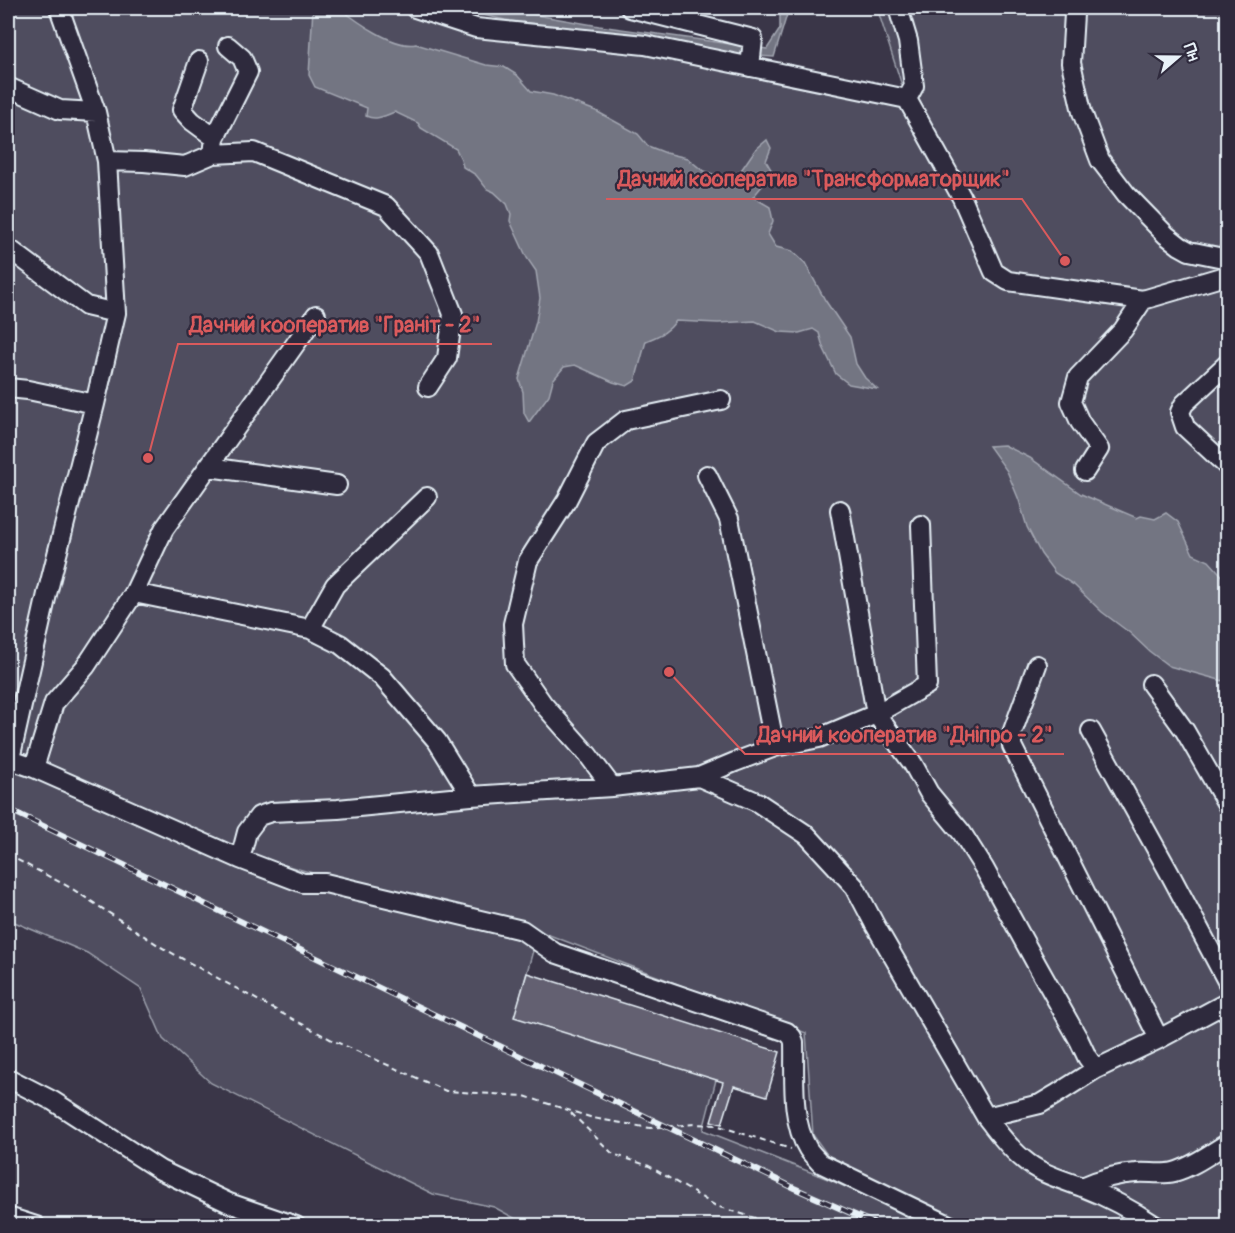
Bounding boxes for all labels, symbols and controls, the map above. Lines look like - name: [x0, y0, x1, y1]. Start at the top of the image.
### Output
- north arrow: [1148, 27, 1208, 87]
- text: Пн: [1179, 41, 1204, 64]
- callout: Дачний кооператив "Трансформаторщик": [606, 159, 1022, 199]
- text: Дачний кооператив "Трансформаторщик": [616, 165, 1010, 193]
- callout: Дачний кооператив "Граніт - 2": [178, 304, 492, 344]
- text: Дачний кооператив "Граніт - 2": [188, 311, 480, 339]
- callout: Дачний кооператив "Дніпро - 2": [745, 714, 1064, 754]
- text: Дачний кооператив "Дніпро - 2": [755, 721, 1053, 749]

